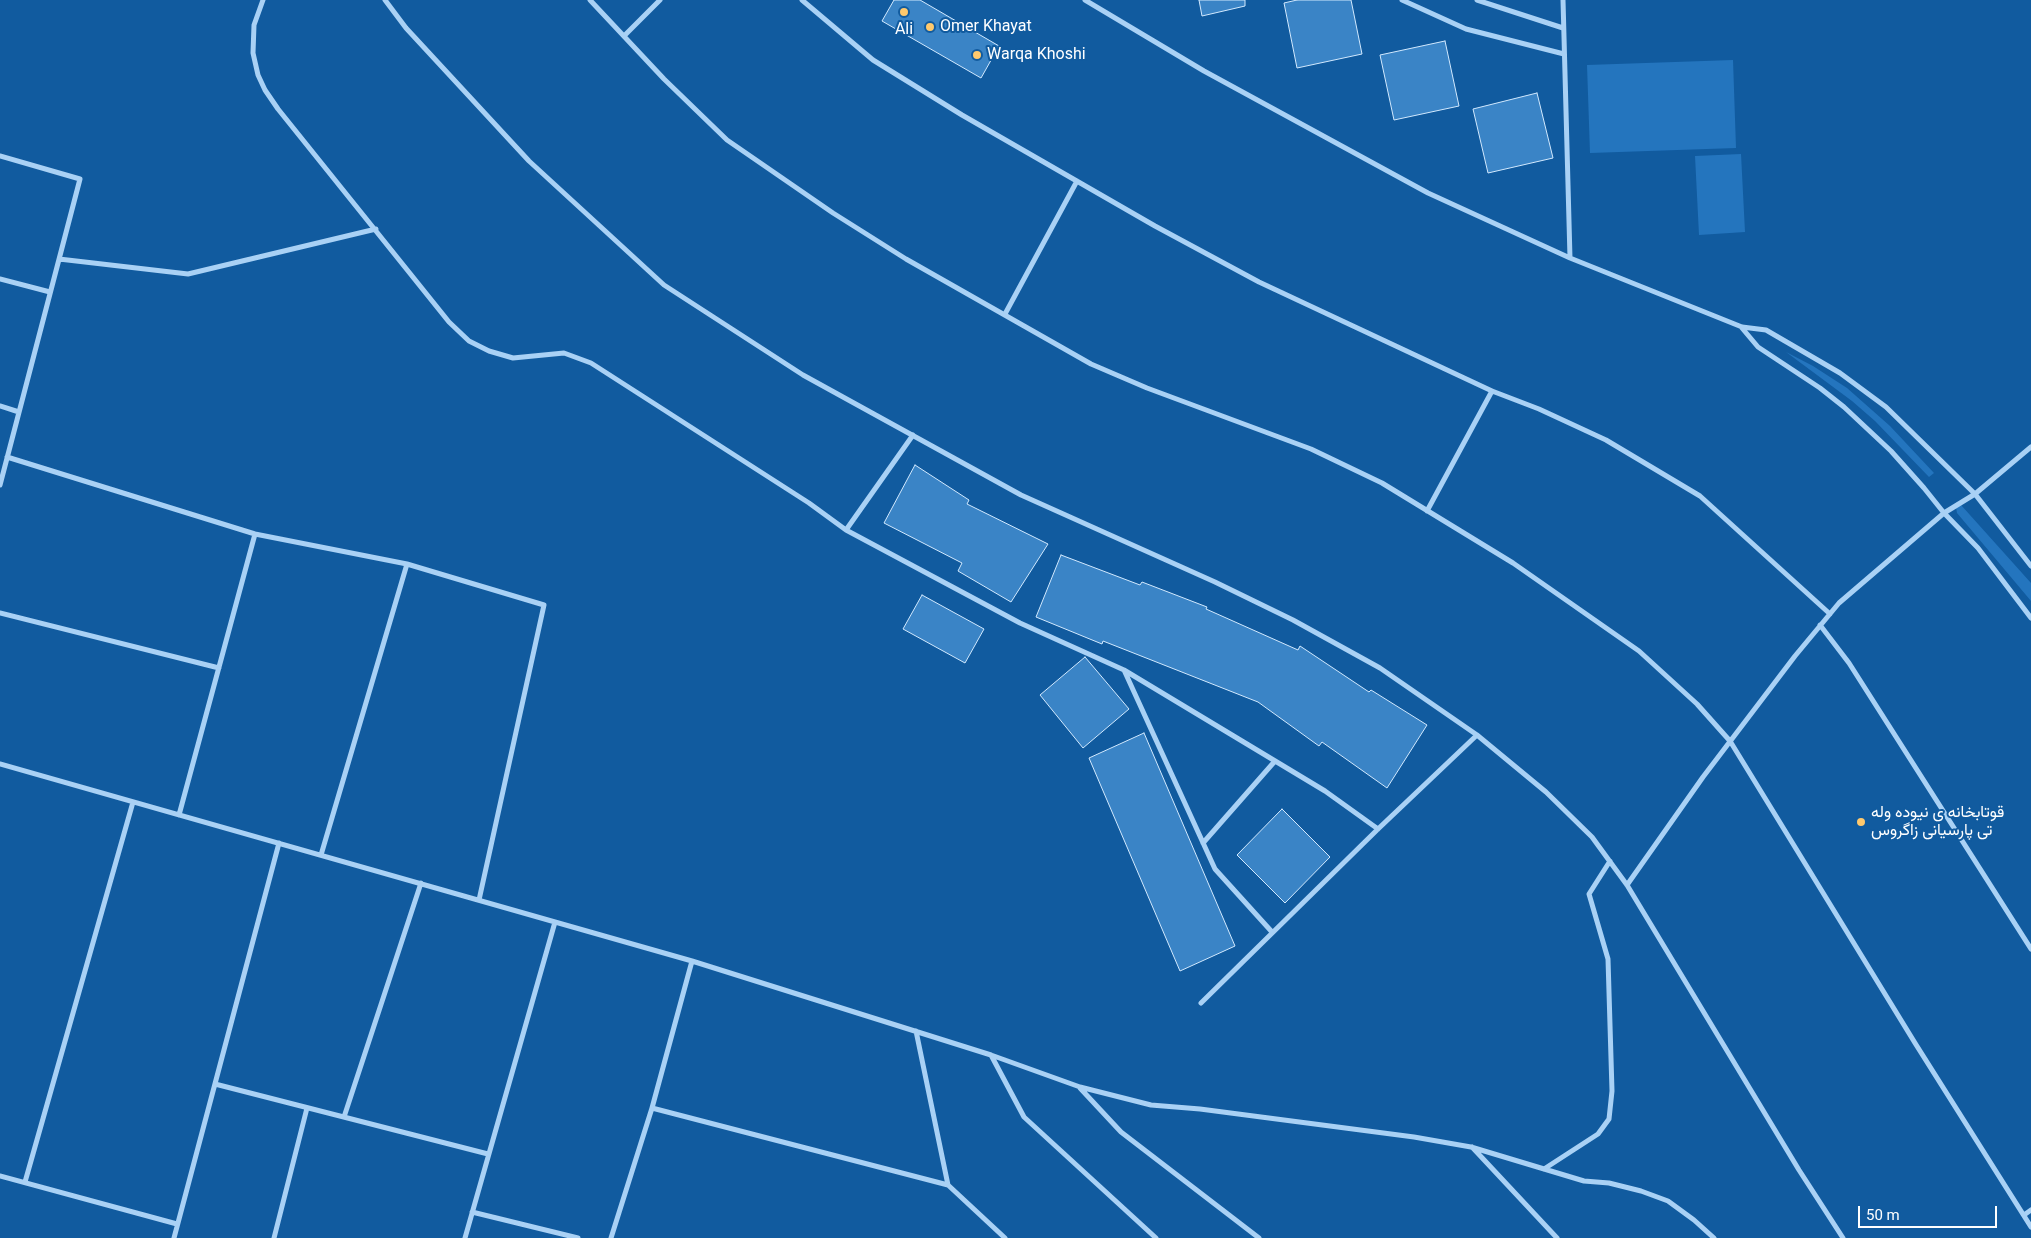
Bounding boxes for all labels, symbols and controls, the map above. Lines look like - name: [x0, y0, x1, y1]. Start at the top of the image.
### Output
- marker: Ali: [898, 6, 910, 18]
- place label: Omer Khayat: [940, 17, 1032, 37]
- place label: Ali: [895, 20, 913, 40]
- marker: Omer Khayat: [924, 21, 936, 33]
- place label: Warqa Khoshi: [987, 45, 1086, 65]
- marker: Warqa Khoshi: [971, 49, 983, 61]
- place label: قوتابخانه ی نیوده وله تی پارسیانی زاگروس: [1871, 803, 2004, 841]
- marker: قوتابخانه ی نیوده وله تی پارسیانی زاگروس: [1855, 816, 1867, 828]
- scale bar: [1861, 1196, 2000, 1228]
- text: 50 m: [1866, 1206, 1900, 1224]

